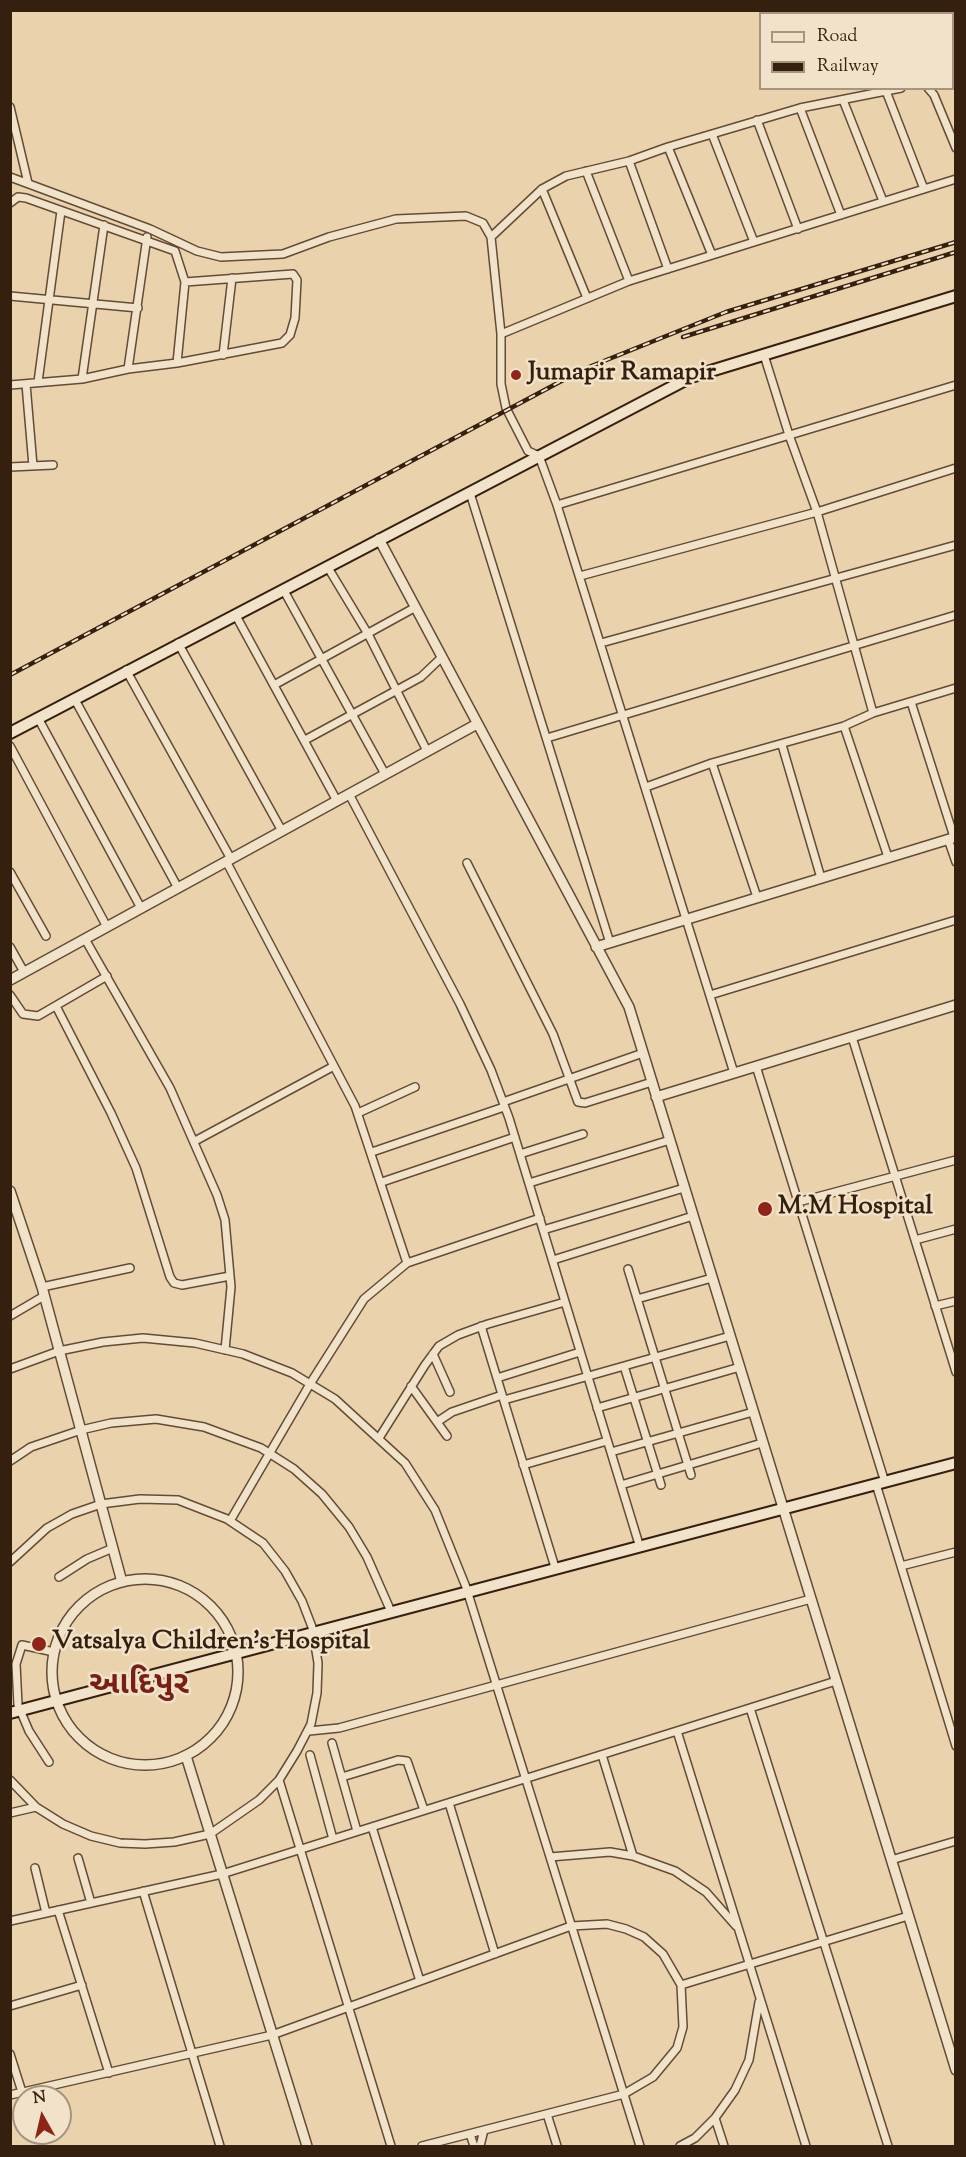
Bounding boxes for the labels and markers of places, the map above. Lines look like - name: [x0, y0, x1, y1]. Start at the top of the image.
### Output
- place label: Jumapir Ramapir: [528, 359, 716, 391]
- marker: Jumapir Ramapir: [509, 368, 523, 382]
- place label: M.M Hospital: [778, 1193, 933, 1225]
- marker: M.M Hospital: [756, 1200, 774, 1218]
- place label: Vatsalya Children's Hospital: [52, 1628, 370, 1660]
- marker: Vatsalya Children's Hospital: [30, 1635, 48, 1653]

